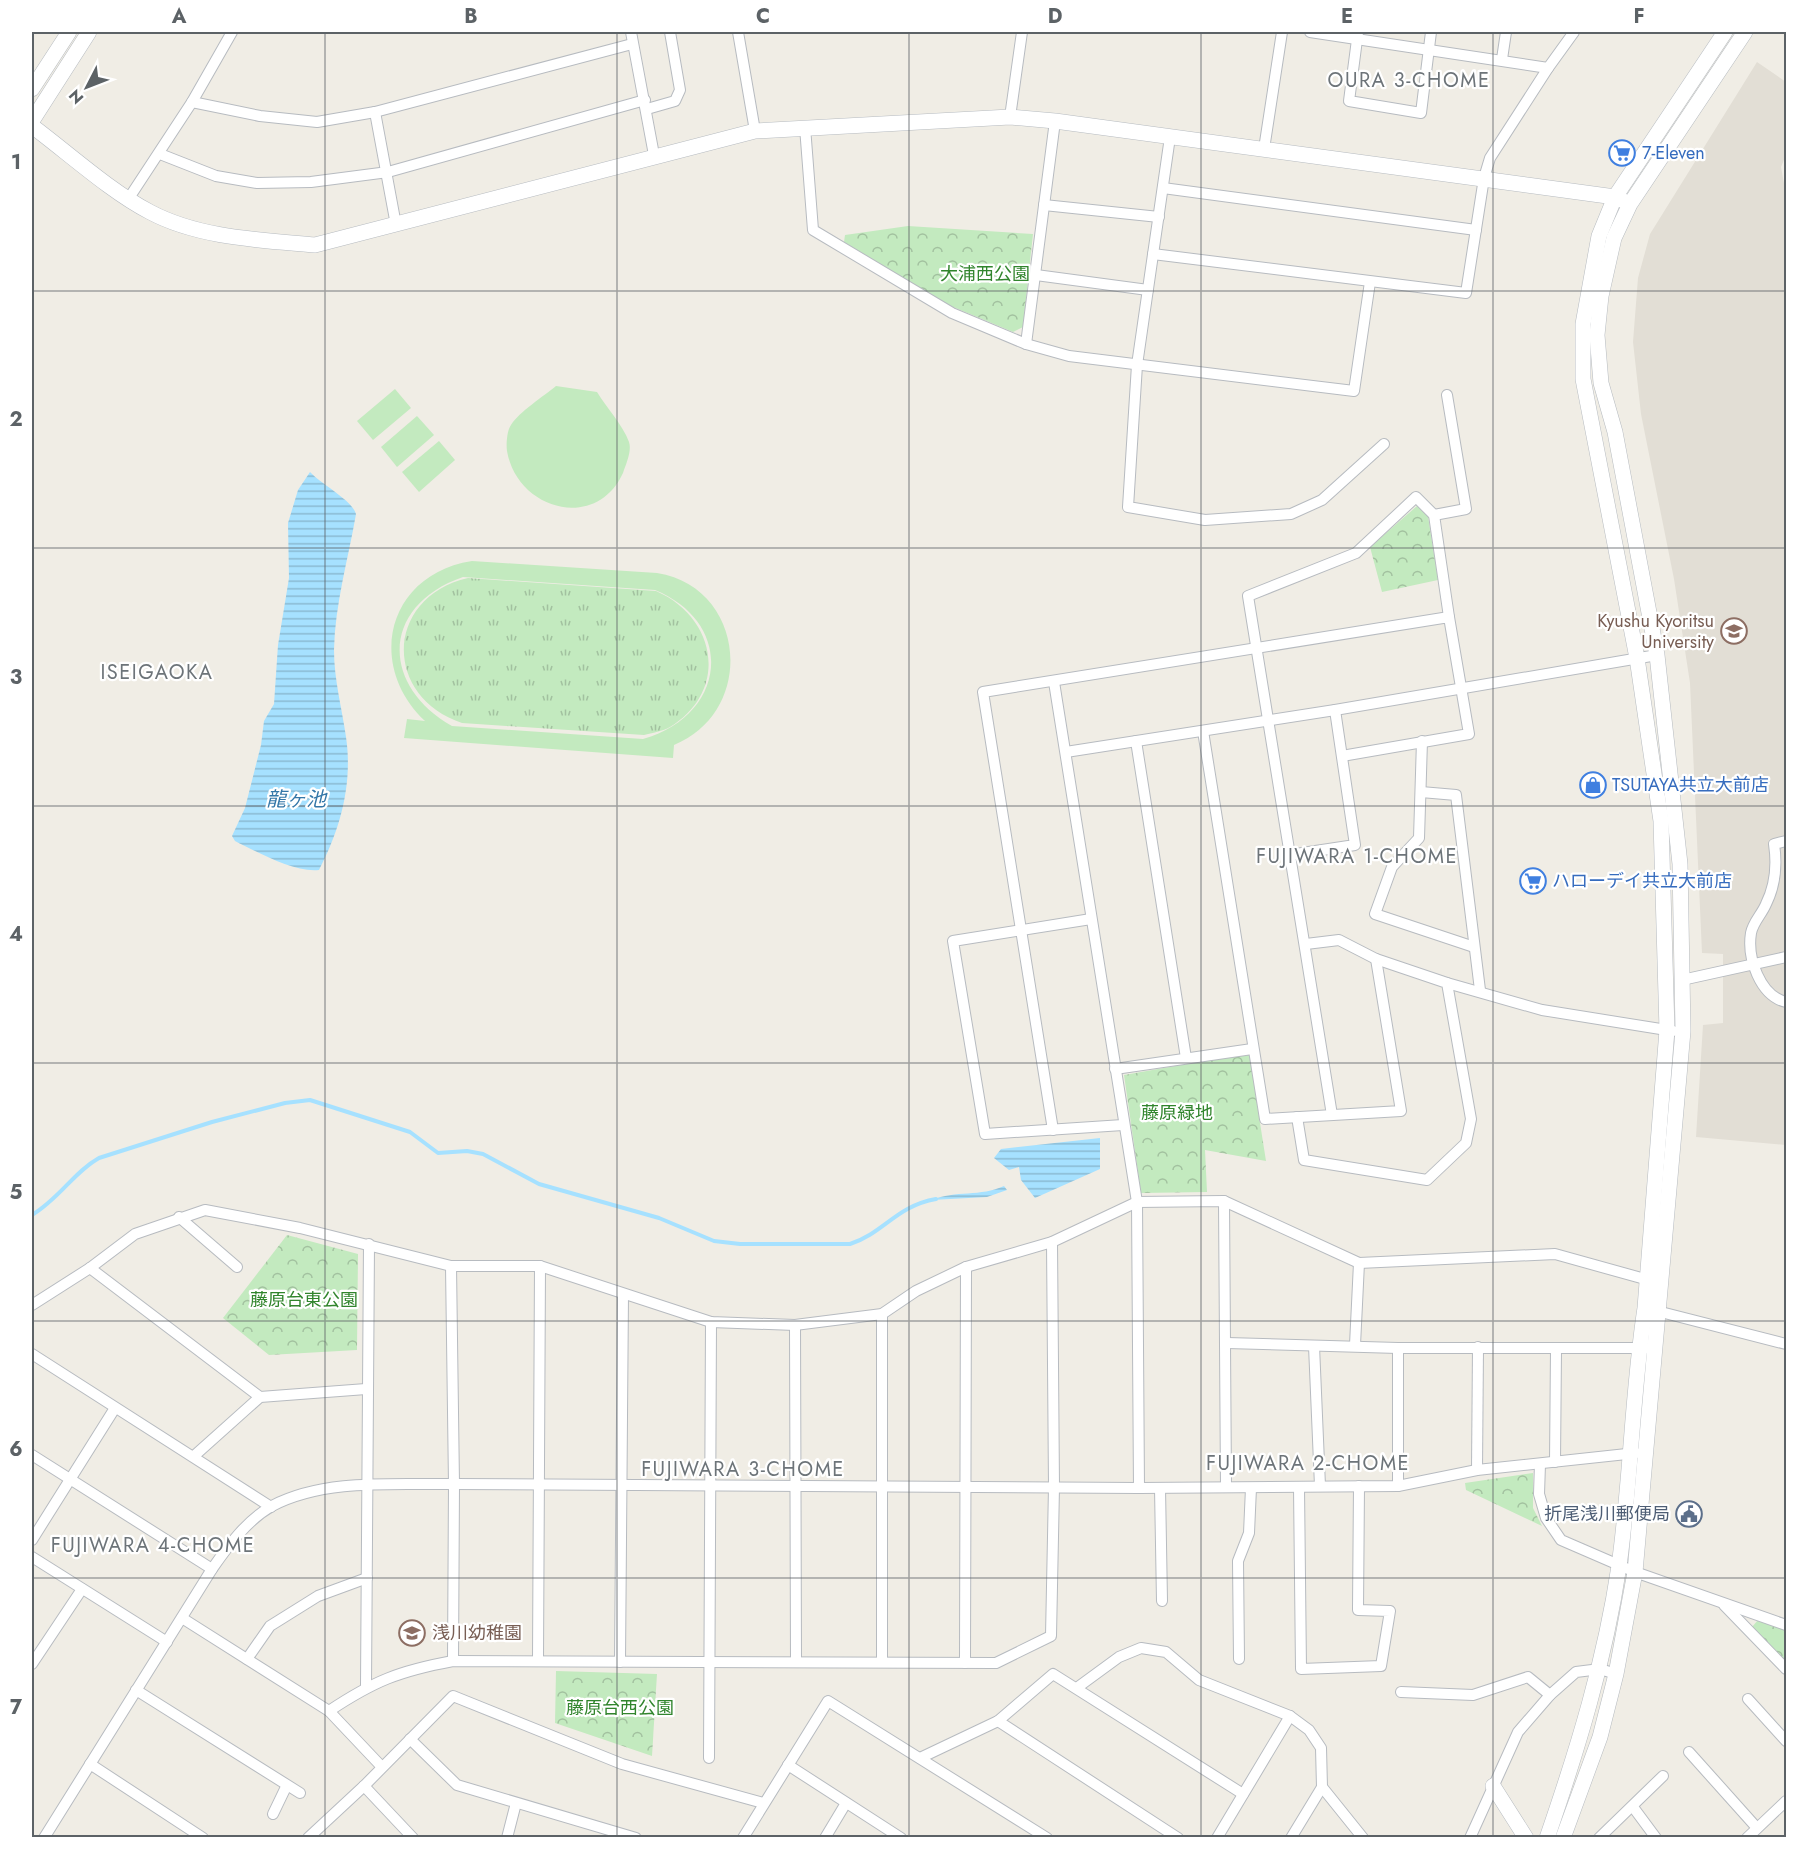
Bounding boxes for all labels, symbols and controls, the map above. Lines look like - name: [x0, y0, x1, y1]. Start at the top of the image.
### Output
- text: A: [171, 2, 187, 31]
- text: B: [464, 2, 478, 31]
- text: C: [756, 2, 770, 31]
- text: D: [1048, 2, 1062, 31]
- text: E: [1341, 2, 1353, 31]
- text: F: [1633, 2, 1645, 31]
- north arrow: [57, 57, 117, 117]
- district label: OURA 3-CHOME: [1328, 66, 1490, 95]
- text: N: [63, 84, 89, 109]
- supermarket icon: 7-Eleven: [1607, 138, 1637, 168]
- place label: 7-Eleven: [1642, 140, 1705, 166]
- text: 1: [11, 148, 21, 177]
- park label: 大浦西公園: [940, 261, 1030, 287]
- text: 2: [9, 405, 23, 434]
- place label: Kyushu Kyoritsu University: [1597, 608, 1714, 655]
- school or university icon: Kyushu Kyoritsu University: [1719, 616, 1749, 646]
- district label: ISEIGAOKA: [100, 658, 214, 687]
- text: 3: [10, 663, 22, 692]
- shop icon: TSUTAYA共立大前店: [1578, 770, 1608, 800]
- place label: TSUTAYA共立大前店: [1612, 772, 1769, 798]
- water label: 龍ヶ池: [266, 785, 328, 814]
- district label: FUJIWARA 1-CHOME: [1256, 842, 1458, 871]
- supermarket icon: ハローデイ共立大前店: [1518, 866, 1548, 896]
- place label: ハローデイ共立大前店: [1552, 868, 1732, 894]
- text: 4: [9, 920, 23, 949]
- park label: 藤原緑地: [1141, 1100, 1213, 1126]
- text: 5: [10, 1178, 23, 1207]
- park label: 藤原台東公園: [250, 1287, 358, 1313]
- text: 6: [9, 1435, 23, 1464]
- district label: FUJIWARA 2-CHOME: [1206, 1449, 1410, 1478]
- district label: FUJIWARA 3-CHOME: [641, 1455, 845, 1484]
- public building icon: 折尾浅川郵便局: [1674, 1499, 1704, 1529]
- place label: 折尾浅川郵便局: [1544, 1501, 1670, 1527]
- district label: FUJIWARA 4-CHOME: [51, 1531, 255, 1560]
- school or university icon: 浅川幼稚園: [397, 1618, 427, 1648]
- place label: 浅川幼稚園: [432, 1620, 522, 1646]
- text: 7: [10, 1693, 23, 1722]
- park label: 藤原台西公園: [566, 1695, 674, 1721]

